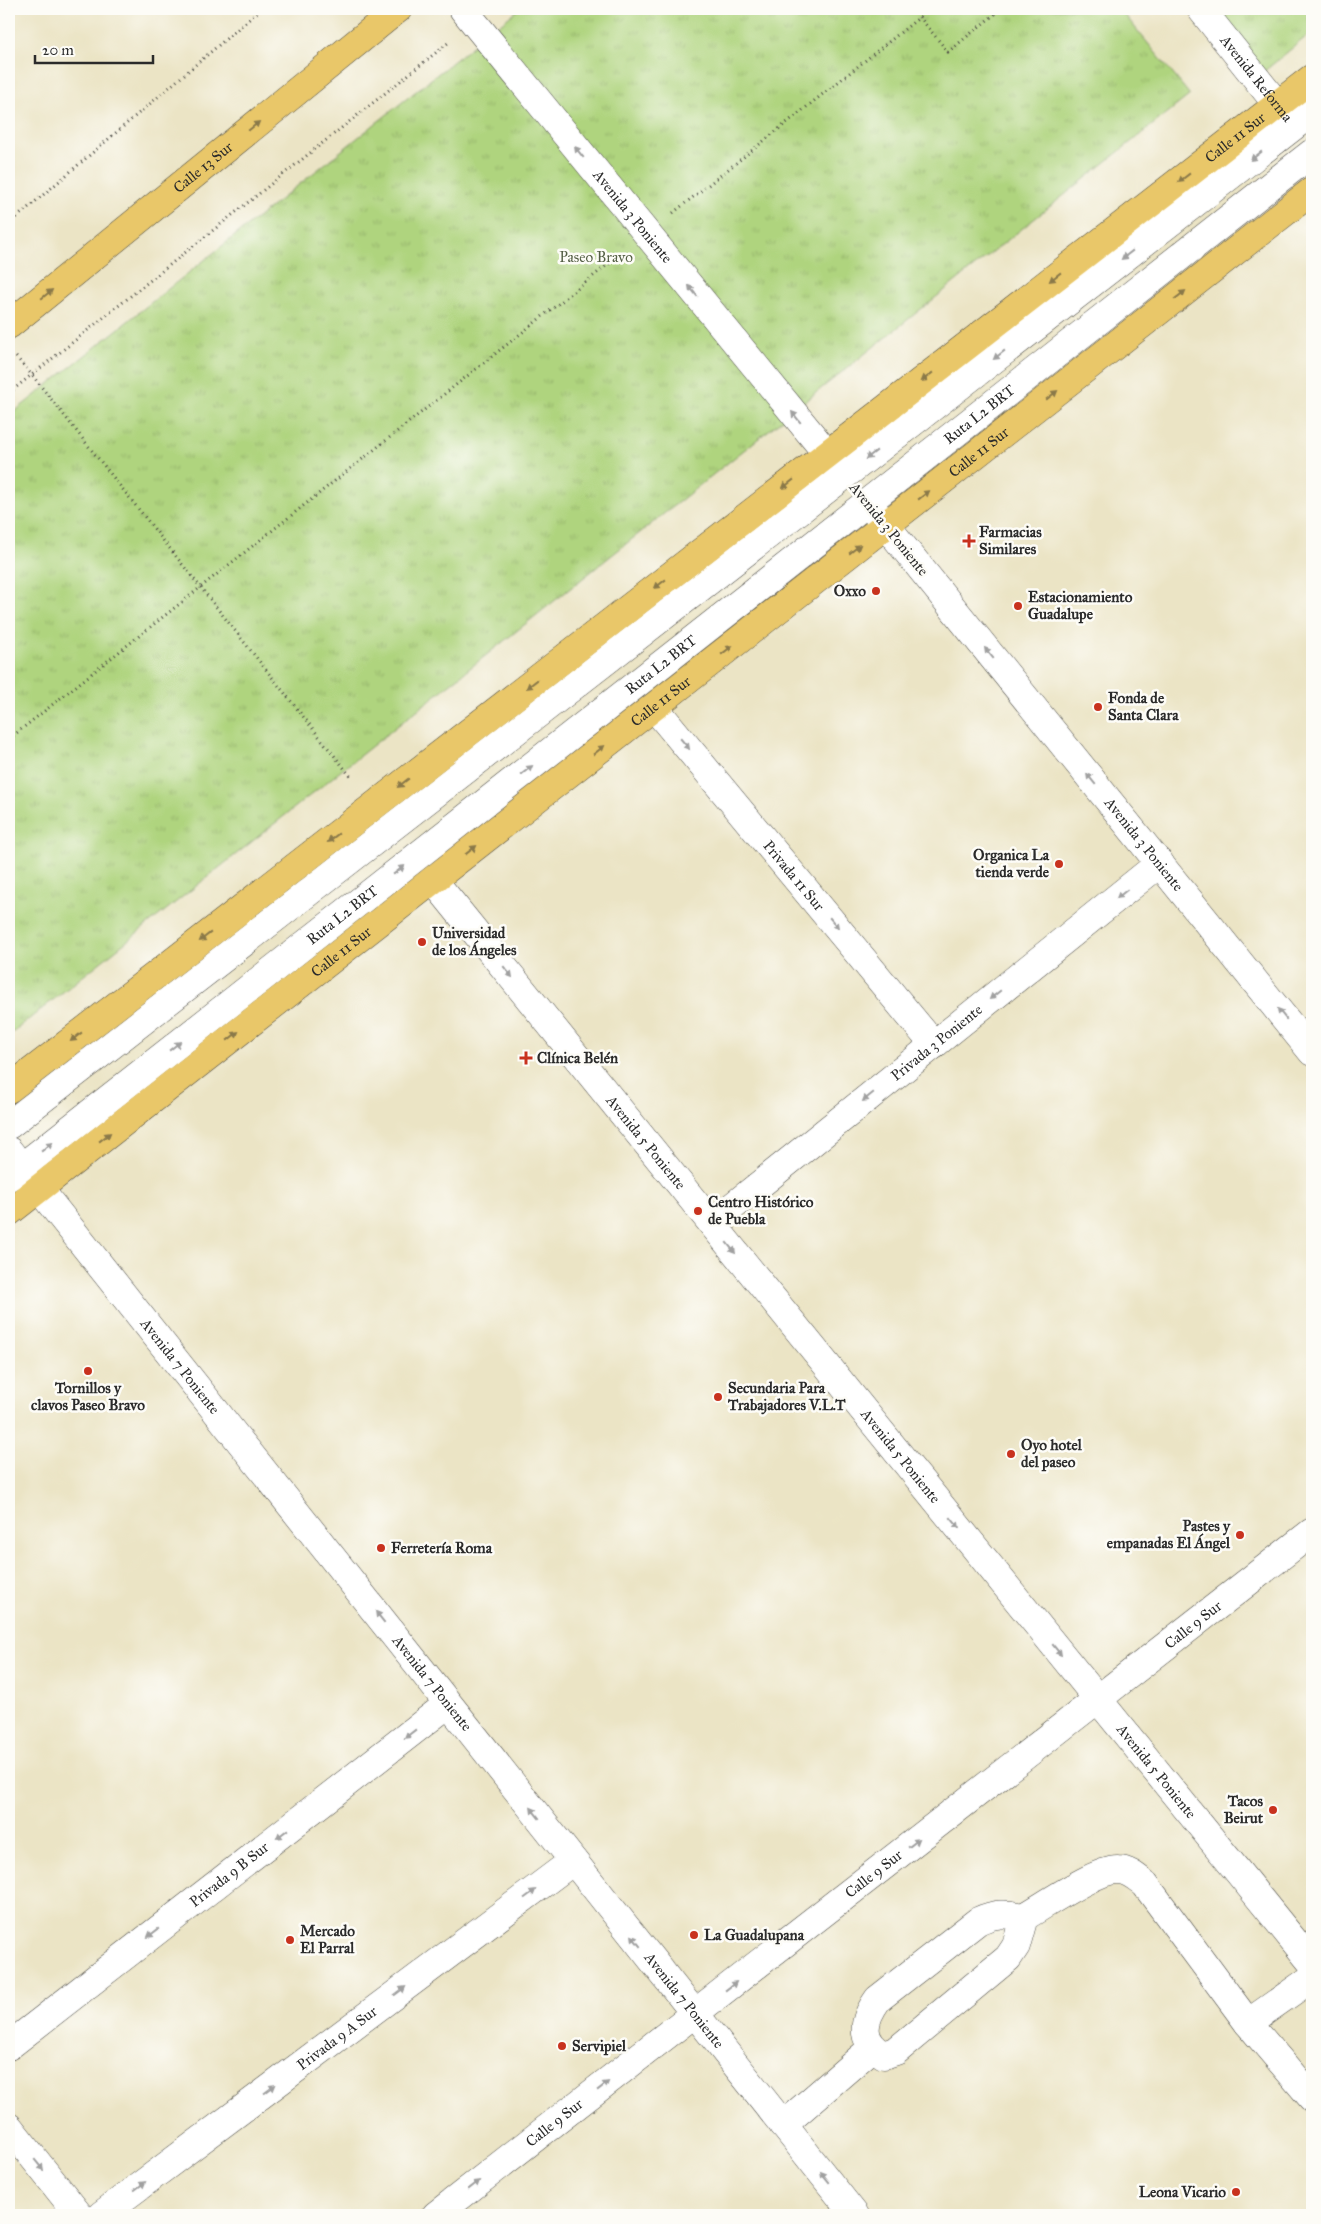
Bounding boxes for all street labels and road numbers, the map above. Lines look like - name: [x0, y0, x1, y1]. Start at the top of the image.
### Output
- street label: Avenida Reforma: [1216, 31, 1297, 126]
- street label: Calle 11 Sur: [1201, 108, 1269, 167]
- street label: Calle 13 Sur: [170, 138, 237, 197]
- street label: Avenida 3 Poniente: [589, 165, 676, 267]
- street label: Ruta L2 BRT: [940, 381, 1018, 448]
- street label: Calle 11 Sur: [945, 423, 1013, 481]
- street label: Avenida 3 Poniente: [845, 478, 932, 579]
- street label: Ruta L2 BRT: [622, 631, 700, 698]
- street label: Calle 11 Sur: [627, 672, 695, 730]
- street label: Avenida 3 Poniente: [1100, 793, 1187, 895]
- street label: Privada 11 Sur: [759, 837, 828, 915]
- street label: Ruta L2 BRT: [303, 882, 382, 949]
- street label: Calle 11 Sur: [307, 922, 375, 981]
- street label: Privada 3 Poniente: [887, 1001, 986, 1085]
- street label: Avenida 5 Poniente: [602, 1091, 690, 1193]
- street label: Avenida 7 Poniente: [136, 1314, 224, 1418]
- street label: Avenida 5 Poniente: [856, 1405, 944, 1507]
- street label: Calle 9 Sur: [1161, 1597, 1226, 1653]
- street label: Avenida 7 Poniente: [388, 1631, 476, 1735]
- street label: Avenida 5 Poniente: [1112, 1720, 1200, 1822]
- street label: Privada 9 B Sur: [186, 1838, 273, 1911]
- street label: Calle 9 Sur: [841, 1846, 906, 1902]
- street label: Avenida 7 Poniente: [640, 1948, 728, 2052]
- street label: Privada 9 A Sur: [293, 2002, 381, 2074]
- street label: Calle 9 Sur: [522, 2095, 587, 2151]

